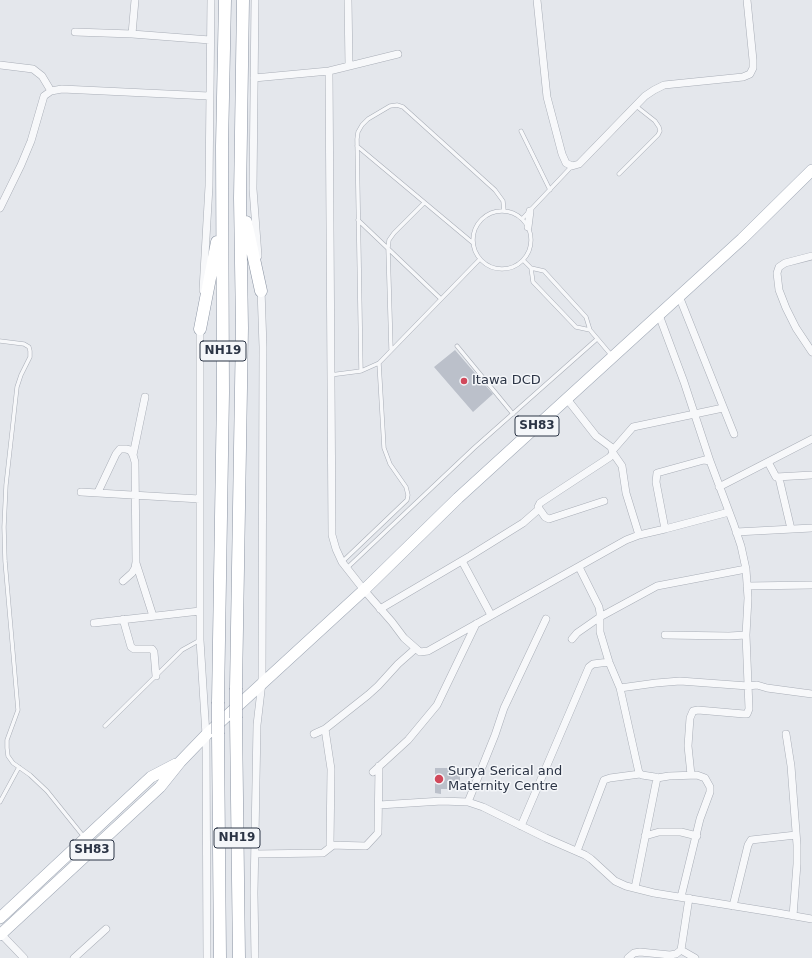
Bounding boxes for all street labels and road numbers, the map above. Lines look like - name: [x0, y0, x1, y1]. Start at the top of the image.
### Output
- road number: NH19: [200, 341, 246, 361]
- road number: SH83: [515, 416, 559, 436]
- road number: NH19: [214, 828, 260, 848]
- road number: SH83: [70, 840, 114, 860]

